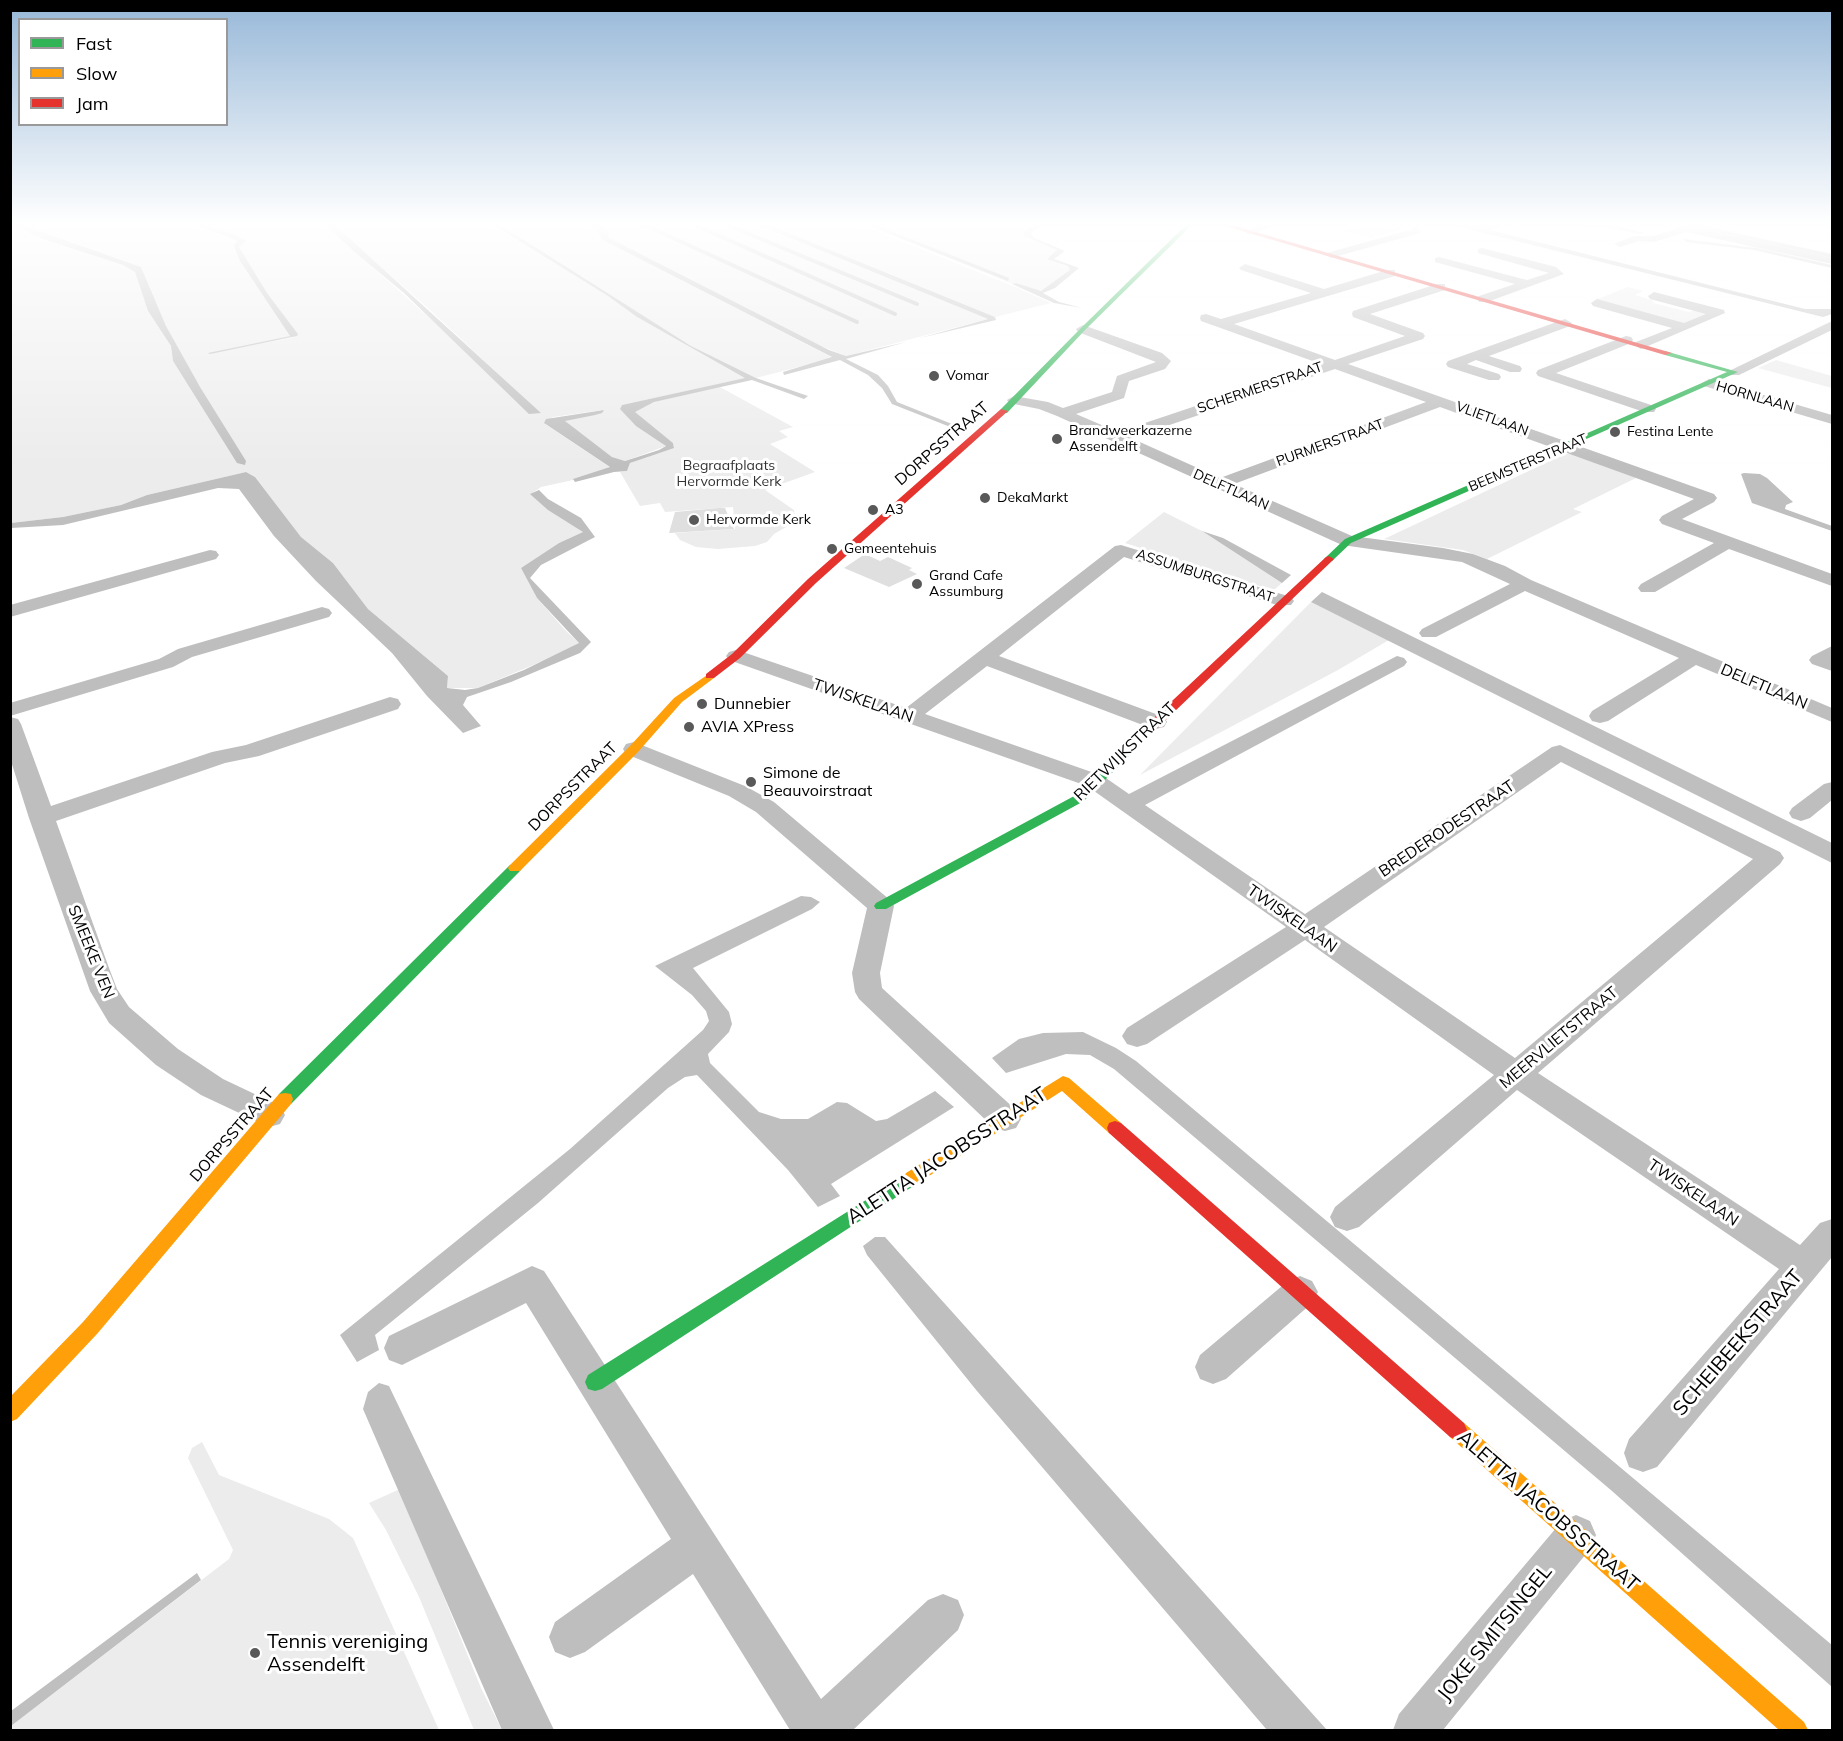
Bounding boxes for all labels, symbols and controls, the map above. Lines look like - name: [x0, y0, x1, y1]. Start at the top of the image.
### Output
- legend: [18, 18, 228, 126]
- text: Fast: [76, 32, 112, 55]
- text: Slow: [76, 62, 117, 85]
- text: Jam: [76, 92, 109, 115]
- street label: SCHERMERSTRAAT: [1195, 359, 1325, 417]
- place label: Vomar: [946, 368, 989, 384]
- marker: Vomar: [927, 369, 941, 383]
- street label: HORNLAAN: [1714, 378, 1796, 416]
- street label: DORPSSTRAAT: [891, 398, 993, 490]
- street label: VLIETLAAN: [1453, 398, 1531, 440]
- street label: PURMERSTRAAT: [1274, 416, 1386, 470]
- place label: Brandweerkazerne Assendelft: [1069, 423, 1192, 455]
- place label: Festina Lente: [1627, 424, 1713, 440]
- marker: Festina Lente: [1608, 425, 1622, 439]
- street label: BEEMSTERSTRAAT: [1466, 430, 1590, 496]
- marker: Brandweerkazerne Assendelft: [1050, 432, 1064, 446]
- park label: Begraafplaats Hervormde Kerk: [677, 458, 781, 490]
- street label: DELFTLAAN: [1191, 466, 1271, 514]
- place label: DekaMarkt: [997, 490, 1068, 506]
- marker: DekaMarkt: [978, 491, 992, 505]
- place label: A3: [885, 502, 904, 518]
- marker: A3: [866, 503, 880, 517]
- place label: Hervormde Kerk: [706, 512, 811, 528]
- marker: Hervormde Kerk: [687, 513, 701, 527]
- place label: Gemeentehuis: [844, 541, 937, 557]
- marker: Gemeentehuis: [825, 542, 839, 556]
- street label: ASSUMBURGSTRAAT: [1134, 546, 1276, 606]
- place label: Grand Cafe Assumburg: [929, 568, 1003, 600]
- marker: Grand Cafe Assumburg: [910, 577, 924, 591]
- street label: DELFTLAAN: [1718, 660, 1810, 714]
- street label: TWISKELAAN: [810, 675, 916, 727]
- place label: Dunnebier: [714, 694, 791, 714]
- marker: Dunnebier: [695, 697, 709, 711]
- street label: RIETWIJKSTRAAT: [1070, 699, 1180, 805]
- place label: AVIA XPress: [701, 717, 794, 737]
- marker: AVIA XPress: [682, 720, 696, 734]
- street label: DORPSSTRAAT: [524, 738, 622, 836]
- place label: Simone de Beauvoirstraat: [763, 763, 872, 801]
- marker: Simone de Beauvoirstraat: [744, 775, 758, 789]
- street label: BREDERODESTRAAT: [1376, 776, 1518, 882]
- street label: TWISKELAAN: [1243, 881, 1341, 957]
- street label: SMEEKE VEN: [64, 903, 118, 1001]
- street label: MEERVLIETSTRAAT: [1496, 983, 1622, 1093]
- street label: ALETTA JACOBSSTRAAT: [843, 1082, 1051, 1230]
- street label: DORPSSTRAAT: [186, 1084, 278, 1186]
- street label: TWISKELAAN: [1644, 1156, 1742, 1230]
- street label: SCHEIBEEKSTRAAT: [1668, 1265, 1808, 1421]
- street label: ALETTA JACOBSSTRAAT: [1452, 1425, 1644, 1597]
- street label: JOKE SMITSINGEL: [1433, 1560, 1557, 1706]
- place label: Tennis vereniging Assendelft: [267, 1630, 428, 1677]
- marker: Tennis vereniging Assendelft: [248, 1646, 262, 1660]

